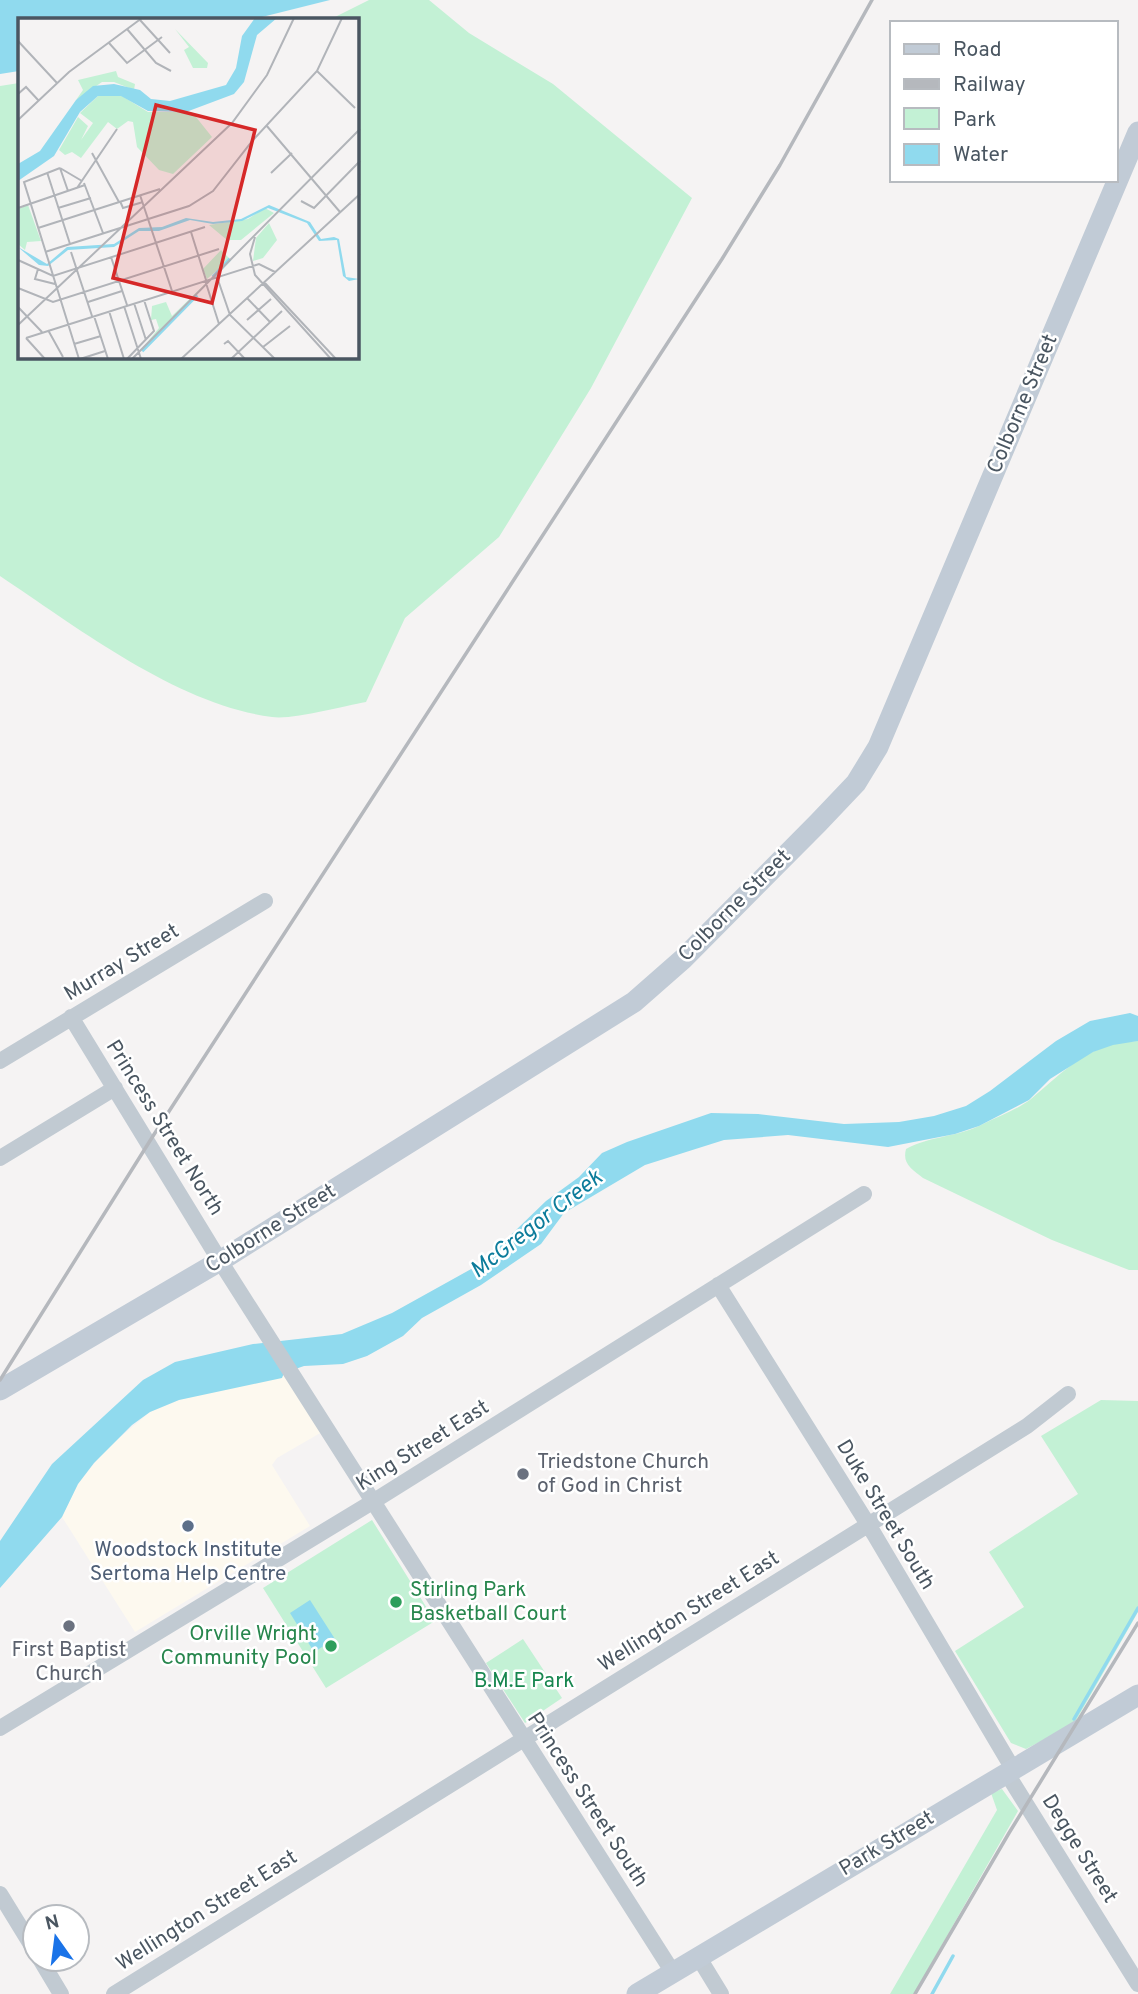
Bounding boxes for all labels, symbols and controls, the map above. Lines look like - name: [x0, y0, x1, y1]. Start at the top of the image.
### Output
- inset map: [18, 18, 359, 359]
- legend: [890, 21, 1117, 182]
- text: Road: [953, 37, 1002, 64]
- text: Railway: [953, 72, 1026, 99]
- text: Park: [953, 107, 996, 134]
- text: Water: [953, 142, 1008, 169]
- street label: Colborne Street: [981, 330, 1065, 478]
- street label: Colborne Street: [673, 844, 797, 968]
- street label: Murray Street: [60, 918, 184, 1008]
- street label: Princess Street North: [99, 1035, 229, 1221]
- water label: McGregor Creek: [465, 1164, 609, 1286]
- street label: Colborne Street: [201, 1178, 341, 1280]
- street label: King Street East: [351, 1394, 495, 1498]
- street label: Duke Street South: [829, 1435, 941, 1595]
- place label: Triedstone Church of God in Christ: [537, 1449, 709, 1500]
- marker: Triedstone Church of God in Christ: [515, 1466, 531, 1482]
- marker: Woodstock Institute Sertoma Help Centre: [180, 1518, 196, 1534]
- place label: Woodstock Institute Sertoma Help Centre: [90, 1537, 286, 1588]
- street label: Wellington Street East: [593, 1545, 785, 1679]
- place label: Stirling Park Basketball Court: [410, 1577, 567, 1628]
- marker: Stirling Park Basketball Court: [388, 1594, 404, 1610]
- marker: First Baptist Church: [61, 1618, 77, 1634]
- place label: Orville Wright Community Pool: [161, 1621, 317, 1672]
- place label: First Baptist Church: [12, 1637, 126, 1688]
- marker: Orville Wright Community Pool: [323, 1638, 339, 1654]
- park label: B.M.E Park: [474, 1668, 574, 1695]
- street label: Princess Street South: [520, 1708, 654, 1892]
- street label: Degge Street: [1035, 1790, 1123, 1908]
- street label: Park Street: [835, 1805, 939, 1883]
- street label: Wellington Street East: [111, 1844, 303, 1978]
- north arrow: [21, 1903, 91, 1973]
- text: N: [43, 1910, 62, 1937]

